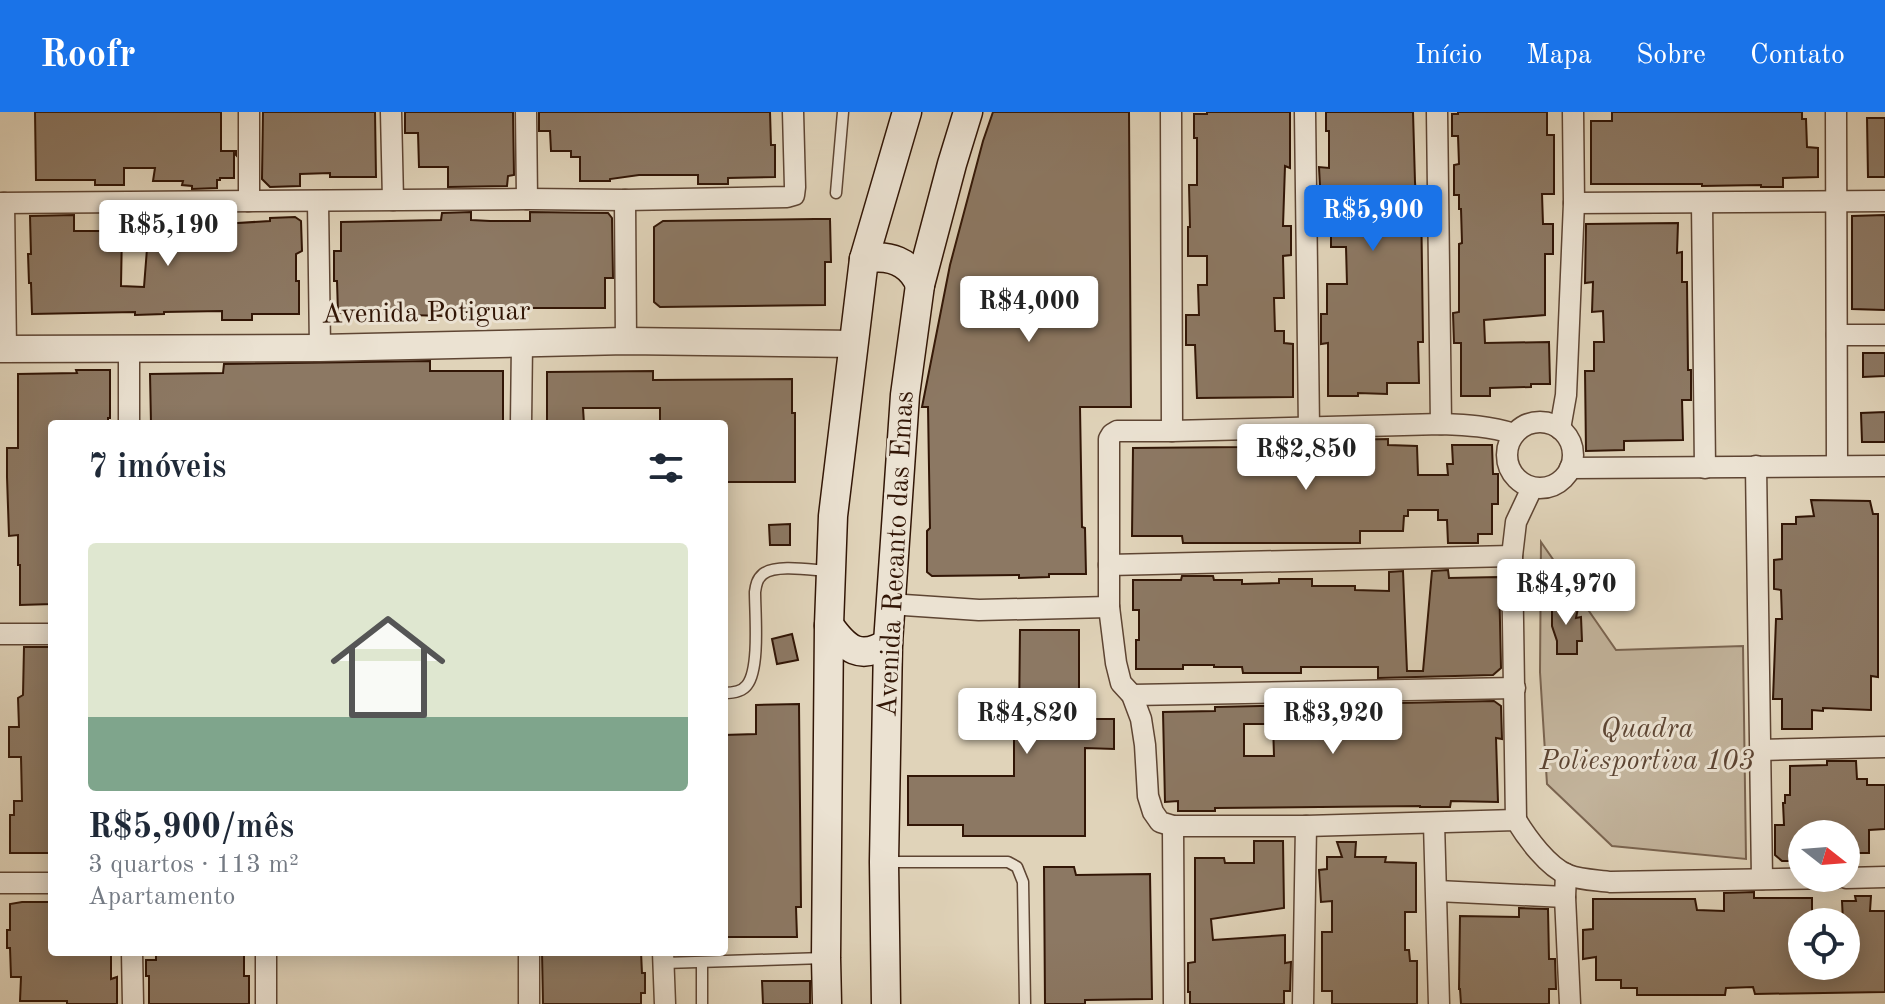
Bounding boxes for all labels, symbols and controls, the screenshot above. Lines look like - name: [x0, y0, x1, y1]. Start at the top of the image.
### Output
- text: Roofr: [40, 37, 136, 75]
- text: Início: [1415, 42, 1482, 70]
- text: Mapa: [1526, 42, 1592, 70]
- text: Sobre: [1636, 42, 1706, 70]
- text: Contato: [1750, 42, 1845, 70]
- pin: R$5,900: [1299, 185, 1447, 253]
- text: R$5,900: [1322, 198, 1424, 224]
- pin: R$5,190: [94, 200, 242, 268]
- text: R$5,190: [117, 213, 219, 239]
- pin: R$4,000: [955, 276, 1103, 344]
- text: R$4,000: [978, 289, 1080, 315]
- street label: Avenida Potiguar: [321, 298, 531, 330]
- street label: Avenida Recanto das Emas: [874, 390, 920, 718]
- pin: R$2,850: [1232, 424, 1380, 492]
- text: R$2,850: [1255, 437, 1357, 463]
- icon: filters: [644, 446, 688, 490]
- text: 7 imóveis: [88, 451, 226, 485]
- pin: R$4,970: [1492, 559, 1640, 627]
- text: R$4,970: [1515, 572, 1617, 598]
- icon: home: [316, 595, 460, 739]
- pin: R$4,820: [953, 688, 1101, 756]
- pin: R$3,920: [1259, 688, 1407, 756]
- text: R$4,820: [976, 701, 1078, 727]
- text: R$3,920: [1282, 701, 1384, 727]
- park label: Quadra Poliesportiva 103: [1538, 716, 1755, 776]
- text: R$5,900/mês: [88, 811, 294, 845]
- north arrow: [1788, 820, 1860, 892]
- map controls: [1788, 820, 1860, 980]
- text: 3 quartos · 113 m²: [88, 852, 299, 878]
- text: Apartamento: [88, 884, 235, 910]
- button: locate: [1788, 908, 1860, 980]

